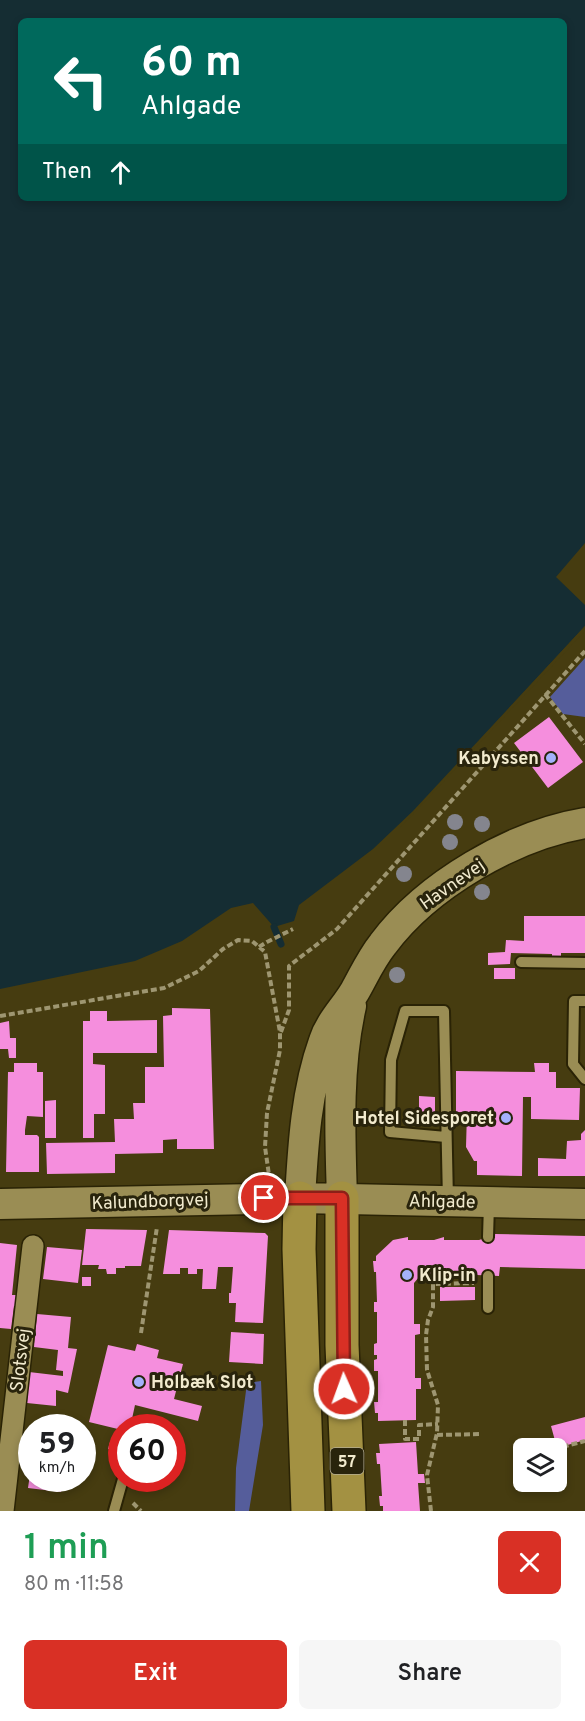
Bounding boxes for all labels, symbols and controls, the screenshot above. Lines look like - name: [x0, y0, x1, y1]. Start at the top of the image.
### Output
- text: 60 m: [141, 38, 242, 91]
- icon: left: [42, 42, 120, 120]
- text: Ahlgade: [141, 90, 241, 124]
- icon: ahead: [104, 156, 137, 189]
- text: Then: [42, 159, 92, 186]
- place label: Kabyssen: [458, 748, 539, 771]
- marker: Kabyssen: [544, 751, 558, 765]
- street label: Havnevej: [416, 855, 490, 916]
- place label: Hotel Sidesporet: [354, 1108, 494, 1131]
- marker: Hotel Sidesporet: [499, 1111, 513, 1125]
- pin: [238, 1172, 289, 1223]
- icon: arrive: [247, 1181, 280, 1214]
- street label: Kalundborgvej: [91, 1189, 209, 1216]
- street label: Ahlgade: [408, 1190, 476, 1215]
- place label: Klip-in: [419, 1265, 476, 1288]
- marker: Klip-in: [400, 1268, 414, 1282]
- street label: Slotsvej: [6, 1327, 37, 1393]
- position arrow: [312, 1357, 376, 1421]
- place label: Holbæk Slot: [151, 1372, 253, 1395]
- marker: Holbæk Slot: [132, 1375, 146, 1389]
- speed limit sign: 60: [108, 1414, 186, 1492]
- text: 59: [39, 1427, 75, 1464]
- map controls: [513, 1438, 567, 1492]
- button: layers: [513, 1438, 567, 1492]
- road number: 57: [330, 1448, 364, 1474]
- text: km/h: [39, 1459, 75, 1478]
- text: 1 min: [24, 1526, 109, 1572]
- button: close: [498, 1531, 561, 1594]
- text: 80 m · 11:58: [24, 1572, 124, 1598]
- button: Exit: [24, 1640, 287, 1709]
- button: Share: [299, 1640, 561, 1709]

